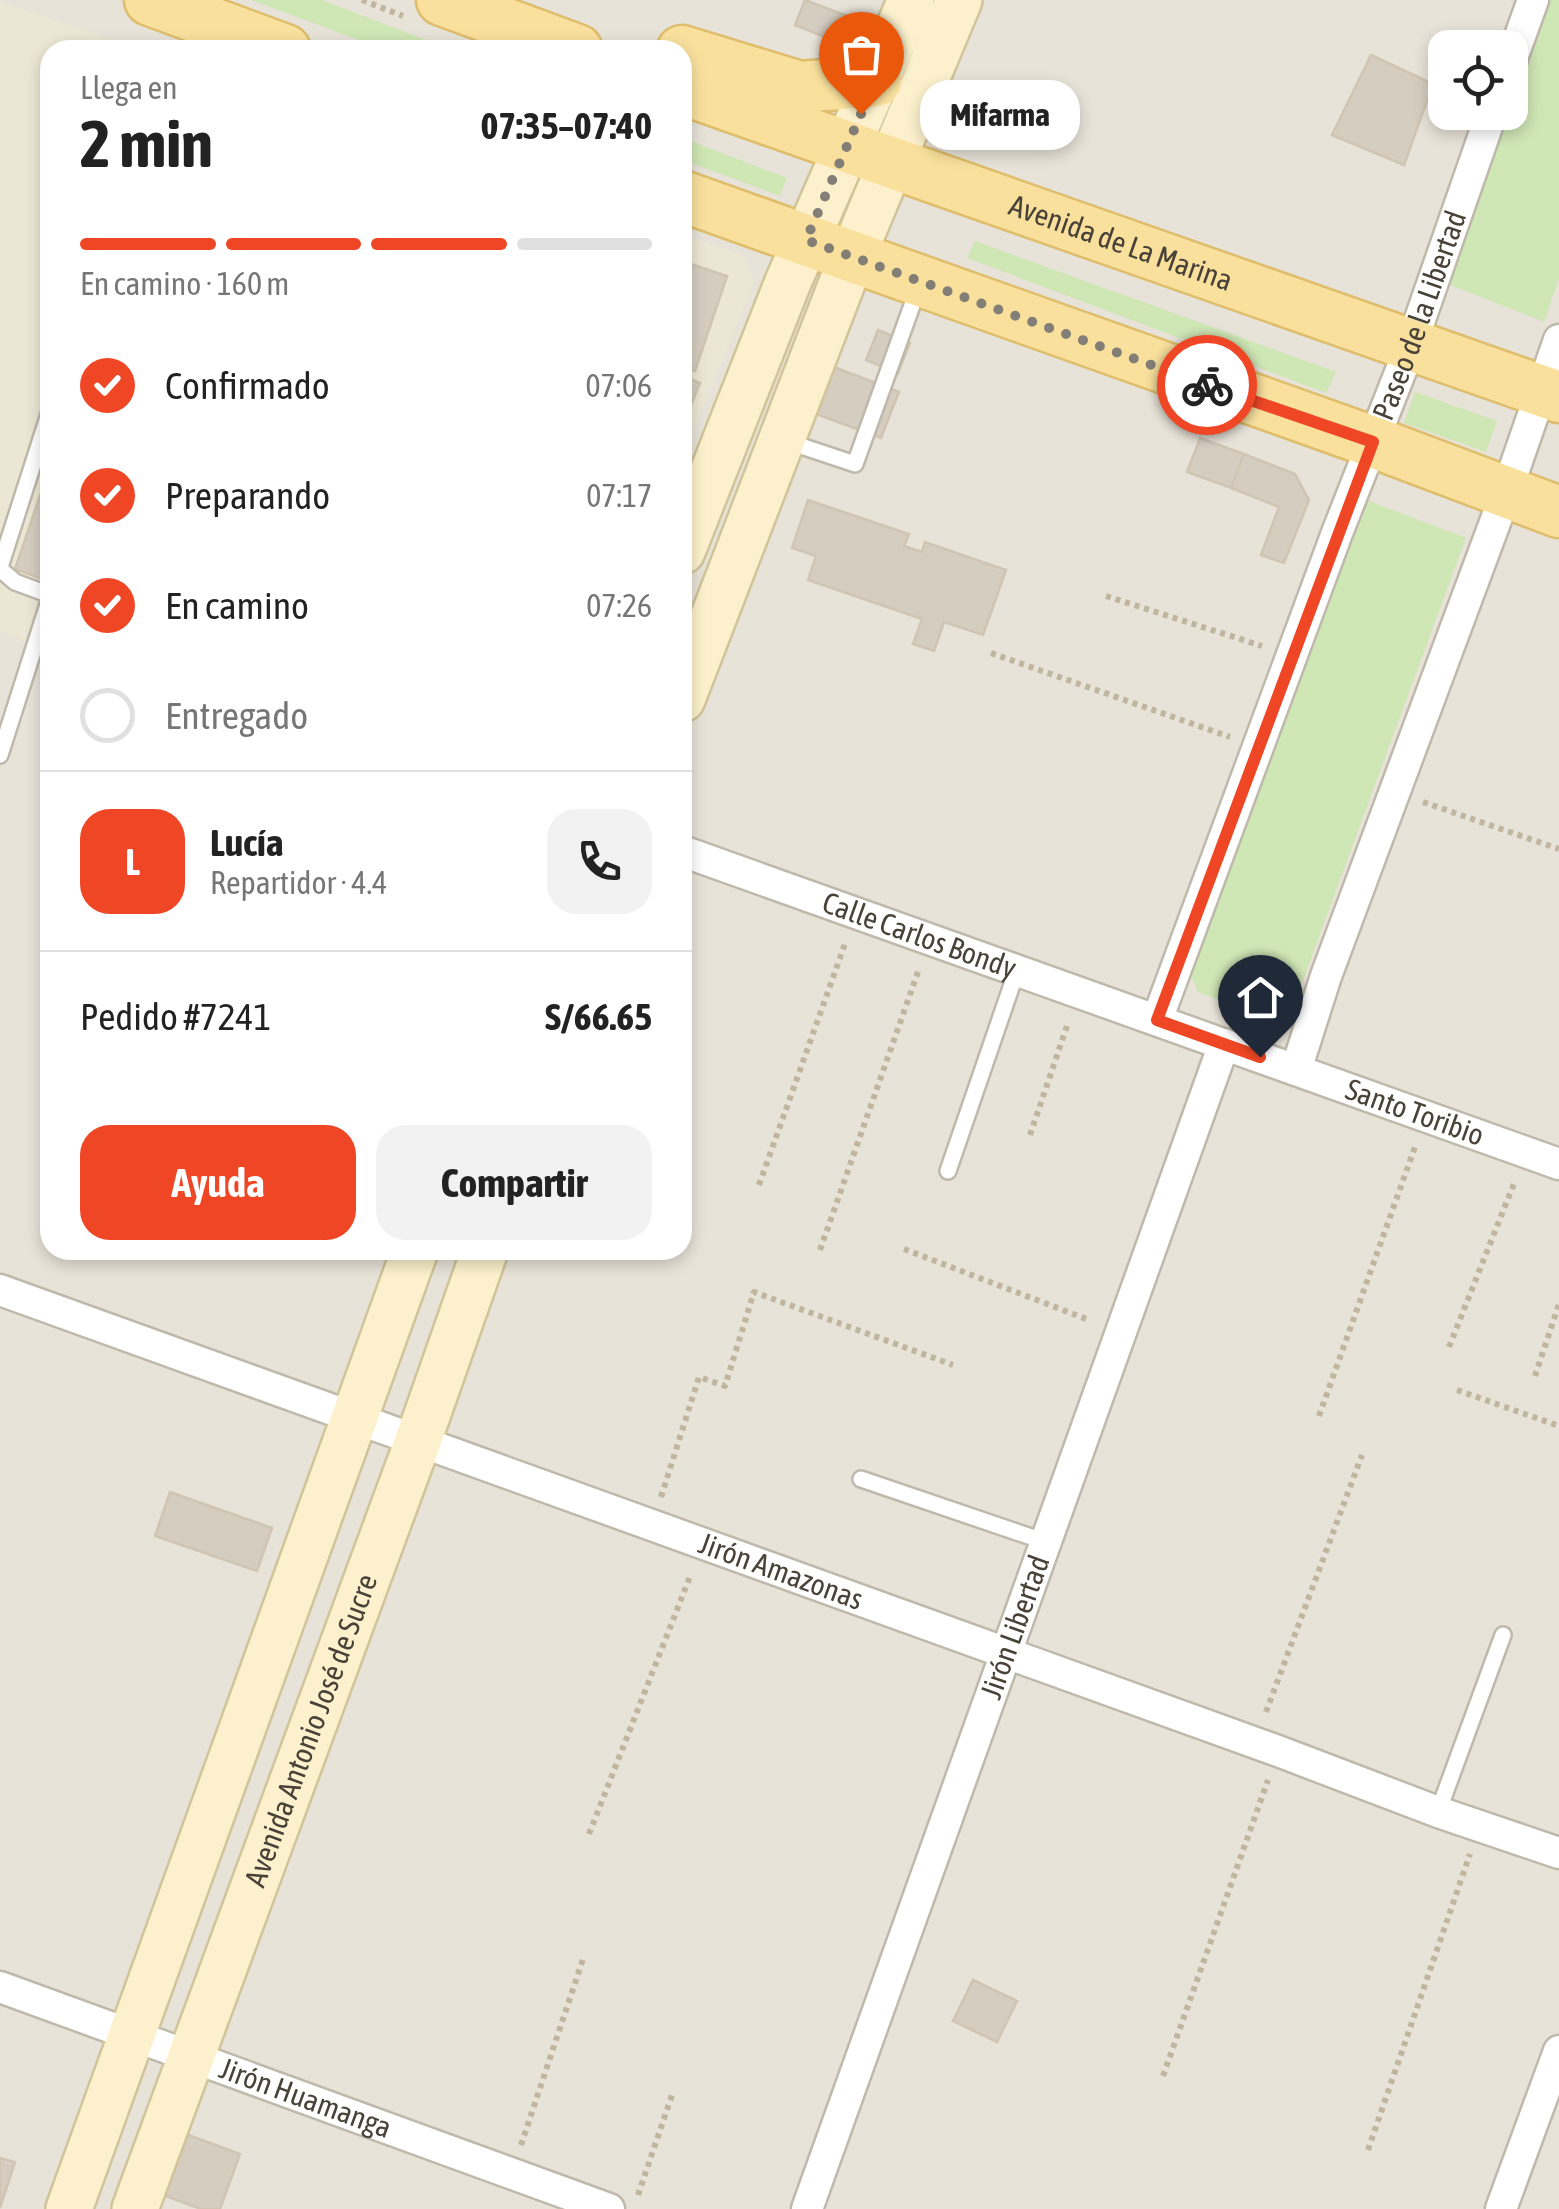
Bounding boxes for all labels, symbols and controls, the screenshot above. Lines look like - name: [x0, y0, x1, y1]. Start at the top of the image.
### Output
- pin: [819, 12, 904, 115]
- icon: bag: [834, 27, 889, 82]
- map controls: [1428, 30, 1528, 130]
- button: locate: [1428, 30, 1528, 130]
- text: Llega en: [80, 69, 178, 106]
- callout: Mifarma: [921, 79, 1081, 149]
- text: Mifarma: [950, 96, 1050, 133]
- text: 07:35–07:40: [480, 104, 652, 147]
- text: 2 min: [80, 106, 213, 181]
- street label: Avenida de La Marina: [1005, 187, 1237, 297]
- street label: Paseo de la Libertad: [1365, 206, 1472, 425]
- text: En camino · 160 m: [80, 265, 289, 302]
- courier: [1157, 335, 1257, 435]
- icon: check: [80, 358, 135, 413]
- icon: bike: [1180, 358, 1235, 413]
- text: Confirmado: [165, 364, 330, 407]
- text: 07:06: [586, 367, 652, 404]
- icon: check: [80, 468, 135, 523]
- text: Preparando: [165, 474, 330, 517]
- text: 07:17: [586, 477, 652, 514]
- icon: check: [80, 578, 135, 633]
- text: En camino: [165, 584, 309, 627]
- text: 07:26: [586, 587, 652, 624]
- text: Entregado: [165, 694, 308, 737]
- button: phone: [547, 809, 652, 914]
- text: Lucía: [210, 821, 284, 864]
- text: L: [125, 840, 140, 883]
- text: Repartidor · 4.4: [210, 864, 387, 901]
- street label: Calle Carlos Bondy: [818, 885, 1021, 985]
- pin: [1218, 955, 1303, 1058]
- icon: home: [1233, 970, 1288, 1025]
- text: Pedido #7241: [80, 995, 271, 1038]
- text: S/66.65: [545, 995, 652, 1038]
- street label: Santo Toribio: [1341, 1071, 1489, 1152]
- button: Ayuda: [80, 1125, 356, 1240]
- button: Compartir: [376, 1125, 652, 1240]
- street label: Jirón Amazonas: [694, 1525, 868, 1616]
- street label: Jirón Libertad: [973, 1550, 1056, 1703]
- street label: Avenida Antonio José de Sucre: [237, 1569, 383, 1891]
- street label: Jirón Huamanga: [215, 2050, 396, 2144]

